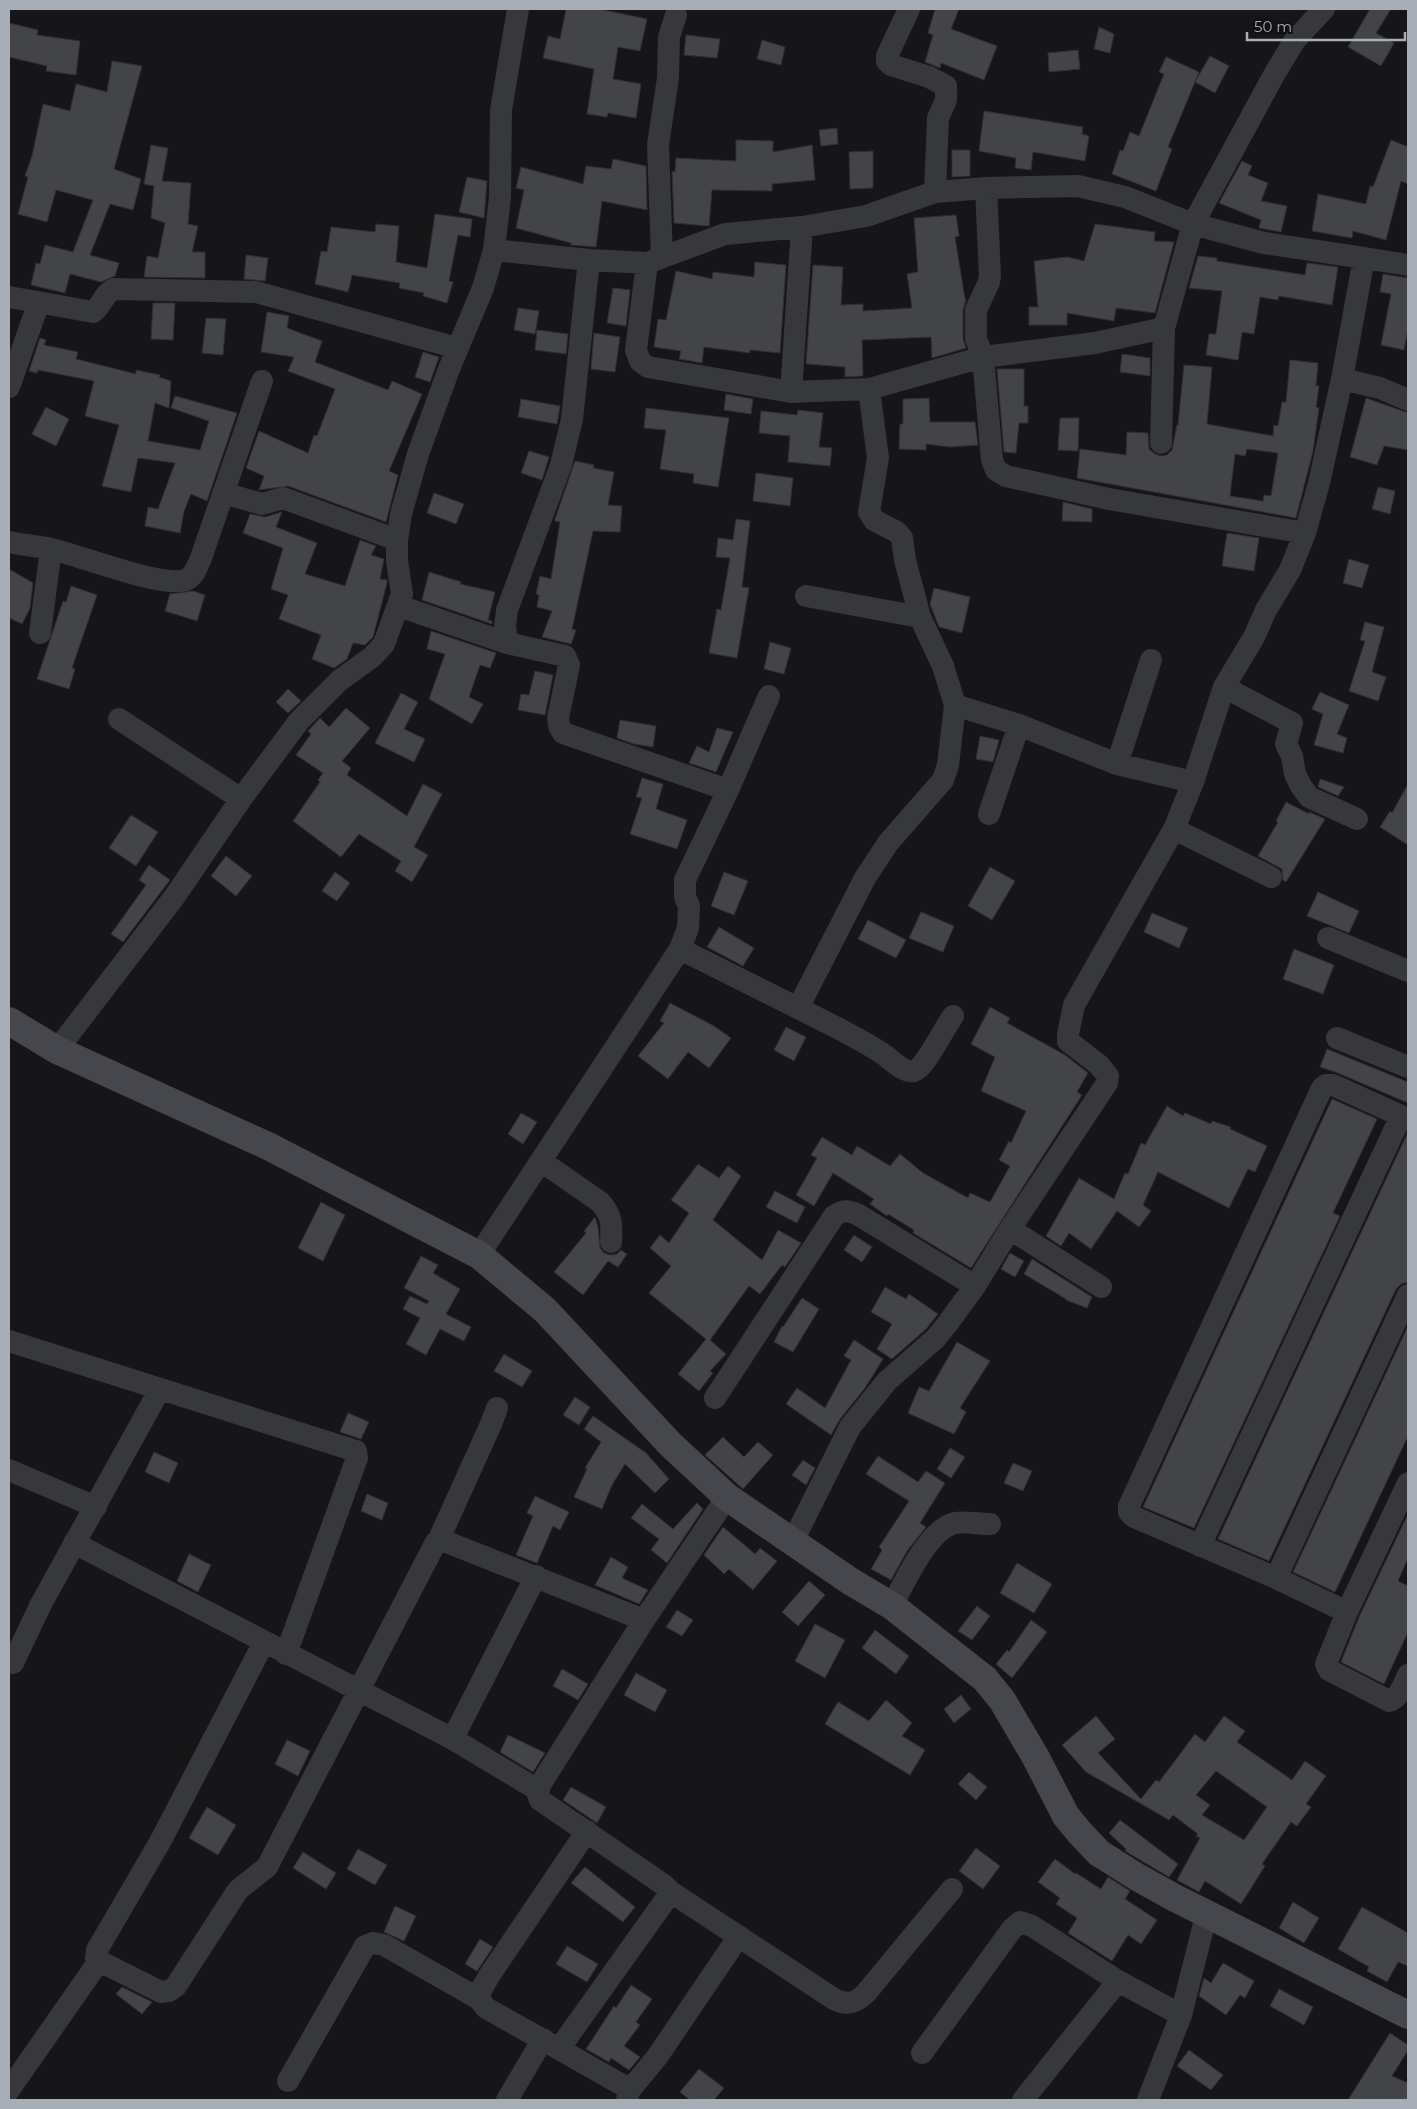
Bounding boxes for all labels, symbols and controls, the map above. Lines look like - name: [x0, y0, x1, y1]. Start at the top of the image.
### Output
- scale bar: [1247, 10, 1404, 42]
- text: 50 m: [1254, 17, 1292, 36]

